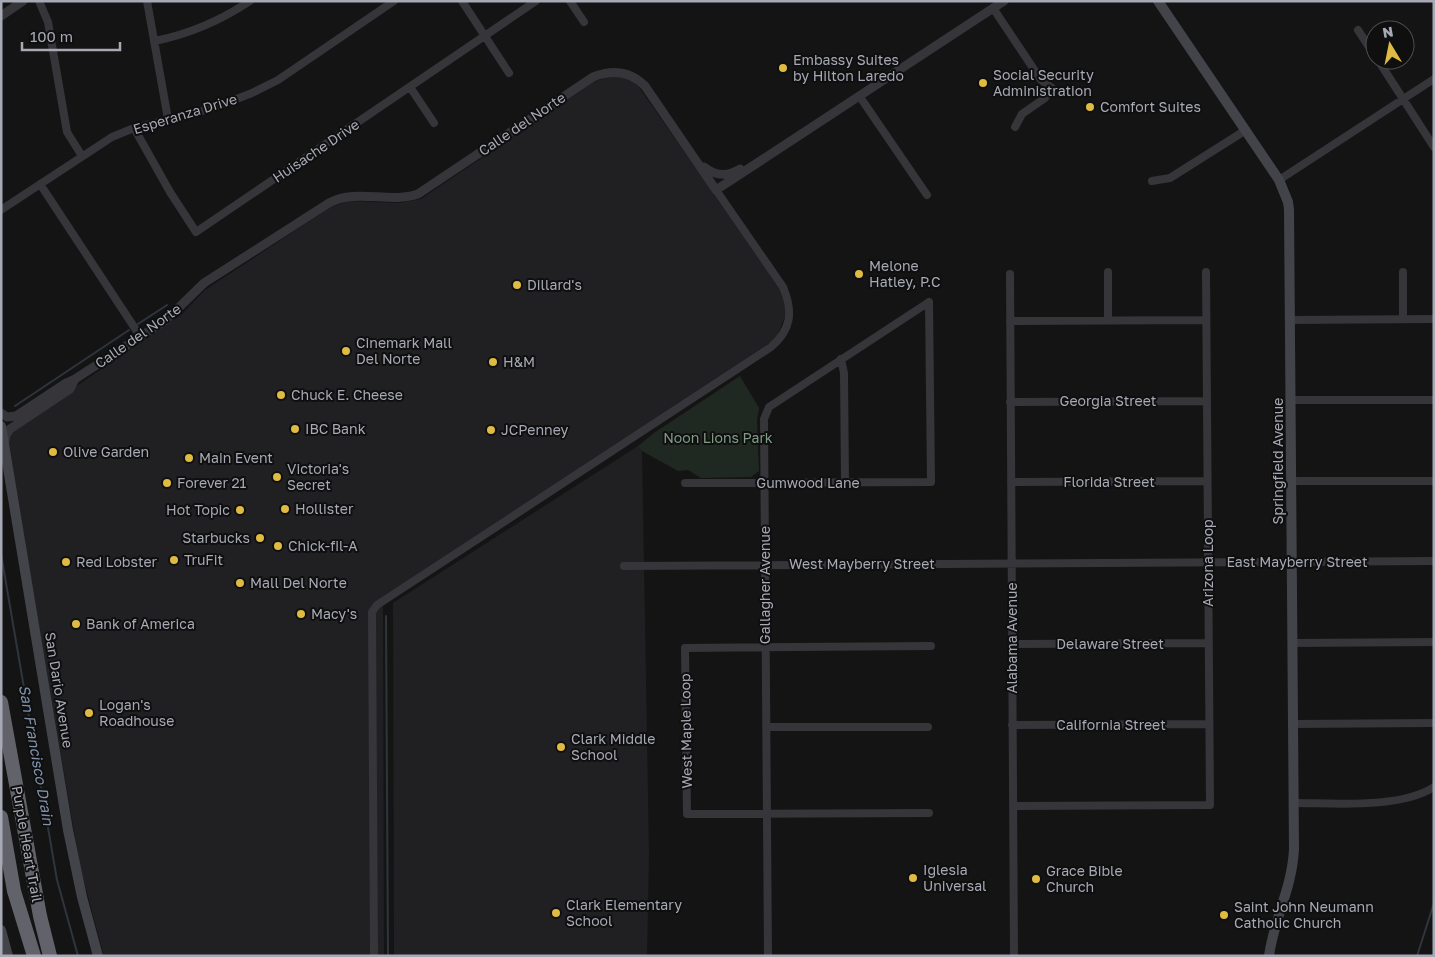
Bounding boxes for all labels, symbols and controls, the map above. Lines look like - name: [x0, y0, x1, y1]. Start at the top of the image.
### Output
- scale bar: [22, 20, 120, 52]
- north arrow: [1365, 20, 1415, 70]
- text: N: [1381, 22, 1394, 41]
- text: 100 m: [30, 27, 73, 45]
- place label: Embassy Suites by Hilton Laredo: [793, 51, 904, 84]
- marker: Embassy Suites by Hilton Laredo: [777, 62, 789, 74]
- place label: Social Security Administration: [993, 66, 1094, 99]
- marker: Social Security Administration: [977, 77, 989, 89]
- street label: Calle del Norte: [475, 88, 568, 159]
- street label: Esperanza Drive: [131, 90, 239, 137]
- place label: Comfort Suites: [1100, 98, 1201, 115]
- marker: Comfort Suites: [1084, 101, 1096, 113]
- street label: Huisache Drive: [269, 115, 362, 186]
- place label: Melone Hatley, P.C: [869, 257, 941, 290]
- marker: Melone Hatley, P.C: [853, 268, 865, 280]
- place label: Dillard's: [527, 276, 582, 293]
- marker: Dillard's: [511, 279, 523, 291]
- street label: Calle del Norte: [91, 300, 184, 372]
- place label: Cinemark Mall Del Norte: [356, 334, 452, 367]
- marker: Cinemark Mall Del Norte: [340, 345, 352, 357]
- place label: H&M: [503, 353, 535, 370]
- marker: H&M: [487, 356, 499, 368]
- place label: Chuck E. Cheese: [291, 386, 403, 403]
- marker: Chuck E. Cheese: [275, 389, 287, 401]
- street label: Georgia Street: [1060, 392, 1156, 409]
- street label: Springfield Avenue: [1269, 398, 1286, 524]
- place label: IBC Bank: [305, 420, 366, 437]
- place label: JCPenney: [501, 421, 568, 438]
- marker: IBC Bank: [289, 423, 301, 435]
- marker: JCPenney: [485, 424, 497, 436]
- park label: Noon Lions Park: [663, 429, 773, 446]
- place label: Olive Garden: [63, 443, 149, 460]
- marker: Olive Garden: [47, 446, 59, 458]
- place label: Main Event: [199, 449, 273, 466]
- marker: Main Event: [183, 452, 195, 464]
- place label: Victoria's Secret: [287, 460, 349, 493]
- marker: Victoria's Secret: [271, 471, 283, 483]
- street label: Florida Street: [1063, 473, 1155, 490]
- place label: Forever 21: [177, 474, 247, 491]
- street label: Gumwood Lane: [756, 474, 860, 491]
- marker: Forever 21: [161, 477, 173, 489]
- place label: Hollister: [295, 500, 354, 517]
- place label: Hot Topic: [166, 501, 230, 518]
- marker: Hollister: [279, 503, 291, 515]
- marker: Hot Topic: [234, 504, 246, 516]
- street label: Arizona Loop: [1199, 519, 1216, 607]
- street label: Gallagher Avenue: [756, 526, 773, 644]
- place label: Starbucks: [182, 529, 250, 546]
- marker: Starbucks: [254, 532, 266, 544]
- place label: Chick-fil-A: [288, 537, 358, 554]
- marker: Chick-fil-A: [272, 540, 284, 552]
- place label: TruFit: [184, 551, 223, 568]
- place label: Red Lobster: [76, 553, 158, 570]
- street label: East Mayberry Street: [1226, 553, 1368, 570]
- marker: TruFit: [168, 554, 180, 566]
- street label: West Mayberry Street: [789, 555, 935, 572]
- marker: Red Lobster: [60, 556, 72, 568]
- place label: Mall Del Norte: [250, 574, 347, 591]
- marker: Mall Del Norte: [234, 577, 246, 589]
- street label: Alabama Avenue: [1003, 582, 1020, 694]
- place label: Macy's: [311, 605, 357, 622]
- marker: Macy's: [295, 608, 307, 620]
- place label: Bank of America: [86, 615, 195, 632]
- marker: Bank of America: [70, 618, 82, 630]
- street label: San Dario Avenue: [42, 631, 77, 749]
- street label: Delaware Street: [1056, 635, 1164, 652]
- street label: West Maple Loop: [676, 673, 695, 789]
- water label: San Francisco Drain: [16, 683, 58, 827]
- place label: Logan's Roadhouse: [99, 696, 174, 729]
- marker: Logan's Roadhouse: [83, 707, 95, 719]
- street label: California Street: [1056, 716, 1166, 733]
- place label: Clark Middle School: [571, 730, 655, 763]
- marker: Clark Middle School: [555, 741, 567, 753]
- street label: Purple Heart Trail: [9, 784, 46, 904]
- place label: Iglesia Universal: [923, 861, 987, 894]
- place label: Grace Bible Church: [1046, 862, 1123, 895]
- marker: Iglesia Universal: [907, 872, 919, 884]
- marker: Grace Bible Church: [1030, 873, 1042, 885]
- place label: Clark Elementary School: [566, 896, 682, 929]
- place label: Saint John Neumann Catholic Church: [1234, 898, 1374, 931]
- marker: Clark Elementary School: [550, 907, 562, 919]
- marker: Saint John Neumann Catholic Church: [1218, 909, 1230, 921]

